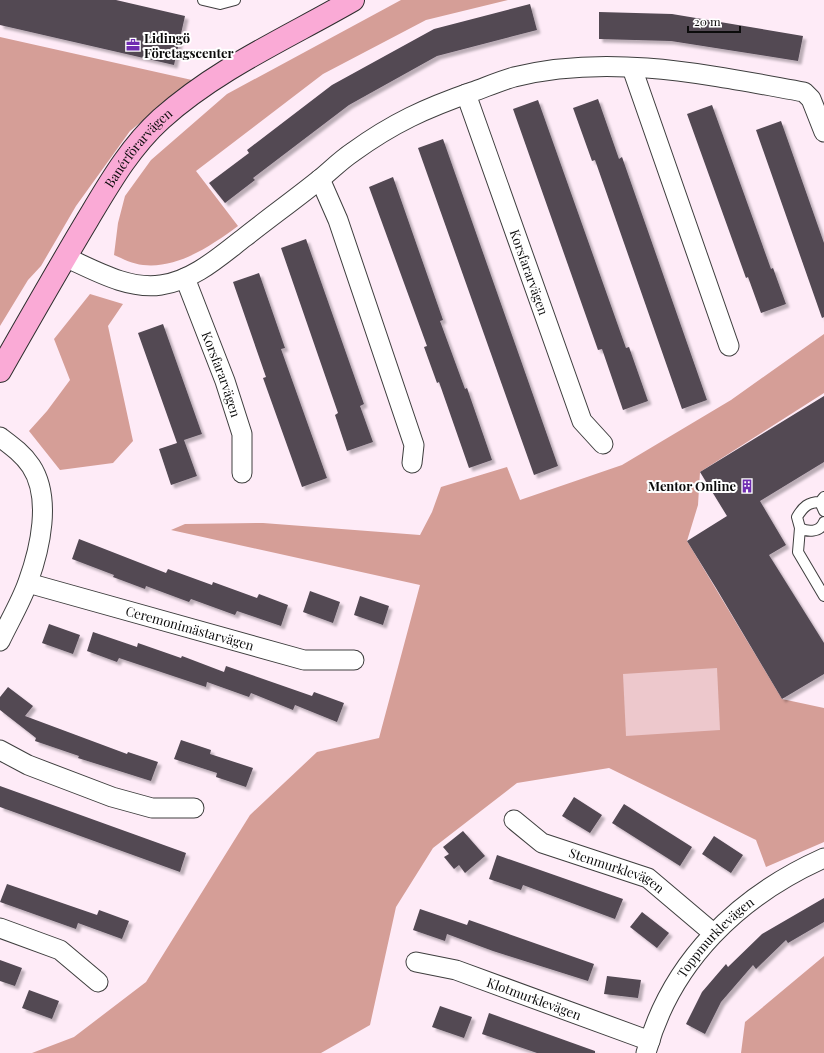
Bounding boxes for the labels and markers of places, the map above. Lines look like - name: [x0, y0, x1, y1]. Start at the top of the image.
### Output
- place label: Lidingö Företagscenter: [144, 29, 234, 61]
- office icon: Lidingö Företagscenter: [125, 37, 141, 53]
- place label: Mentor Online: [648, 477, 736, 494]
- building icon: Mentor Online: [739, 478, 755, 494]

